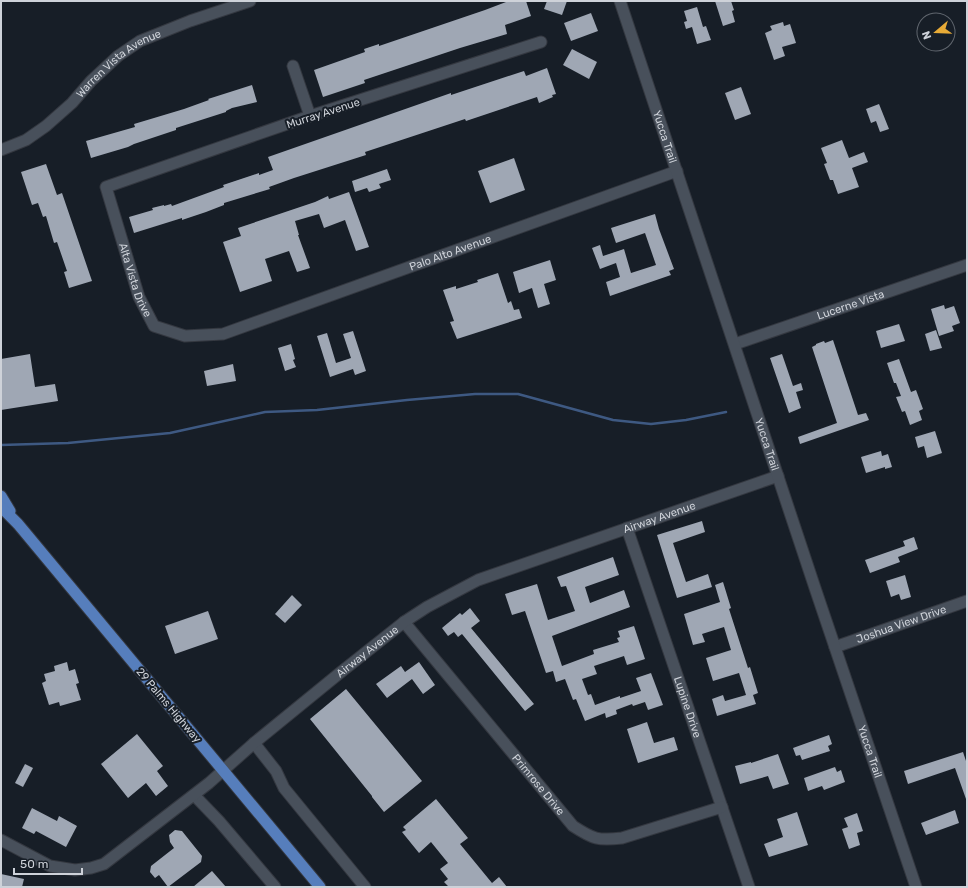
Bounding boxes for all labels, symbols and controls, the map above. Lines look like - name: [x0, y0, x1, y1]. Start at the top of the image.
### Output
- north arrow: [916, 12, 956, 52]
- street label: Warren Vista Avenue: [74, 27, 163, 100]
- text: N: [920, 29, 934, 41]
- street label: Murray Avenue: [285, 96, 361, 131]
- street label: Yucca Trail: [650, 109, 679, 165]
- street label: Palo Alto Avenue: [408, 232, 493, 274]
- street label: Alta Vista Drive: [116, 241, 154, 319]
- street label: Lucerne Vista: [815, 288, 886, 323]
- street label: Yucca Trail: [752, 416, 782, 472]
- street label: Airway Avenue: [622, 499, 697, 536]
- street label: Joshua View Drive: [855, 603, 948, 646]
- street label: Airway Avenue: [334, 623, 401, 680]
- street label: 29 Palms Highway: [133, 665, 204, 745]
- street label: Lupine Drive: [671, 675, 704, 739]
- street label: Yucca Trail: [855, 724, 885, 780]
- street label: Primrose Drive: [509, 752, 567, 818]
- scale bar: [14, 850, 82, 876]
- text: 50 m: [20, 857, 48, 871]

